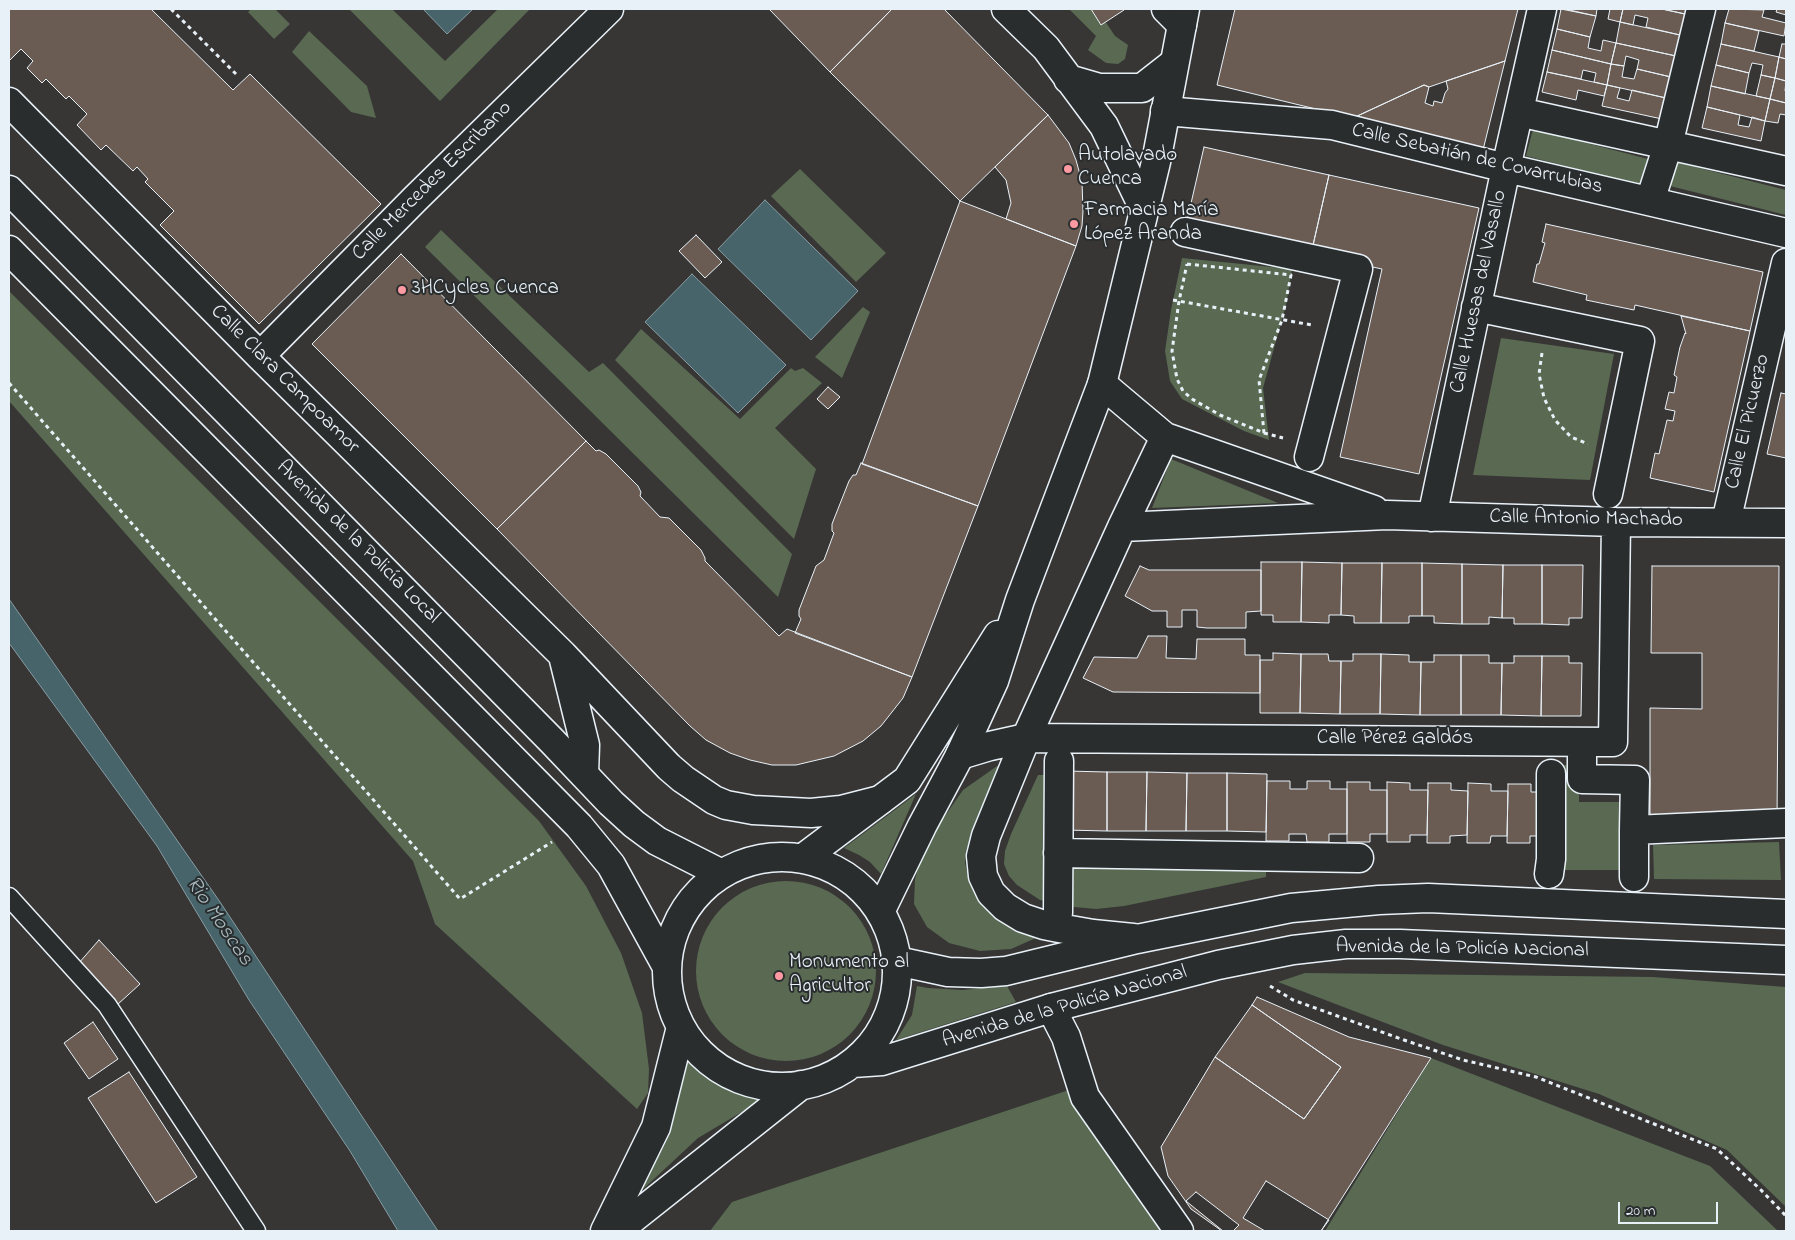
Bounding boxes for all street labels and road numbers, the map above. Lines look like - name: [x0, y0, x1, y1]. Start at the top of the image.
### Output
- street label: Calle Mercedes Escribano: [348, 97, 518, 267]
- street label: Calle Sebatián de Covarrubias: [1349, 119, 1605, 201]
- street label: Calle Huesas del Vasallo: [1446, 188, 1514, 396]
- street label: Calle Clara Campoamor: [204, 300, 364, 460]
- street label: Calle El Picuerzo: [1721, 352, 1777, 492]
- street label: Avenida de la Policía Local: [270, 456, 444, 630]
- street label: Calle Antonio Machado: [1489, 506, 1683, 534]
- street label: Calle Pérez Galdós: [1317, 727, 1473, 753]
- street label: Avenida de la Policía Nacional: [1335, 935, 1589, 965]
- street label: Avenida de la Policía Nacional: [940, 961, 1190, 1055]

